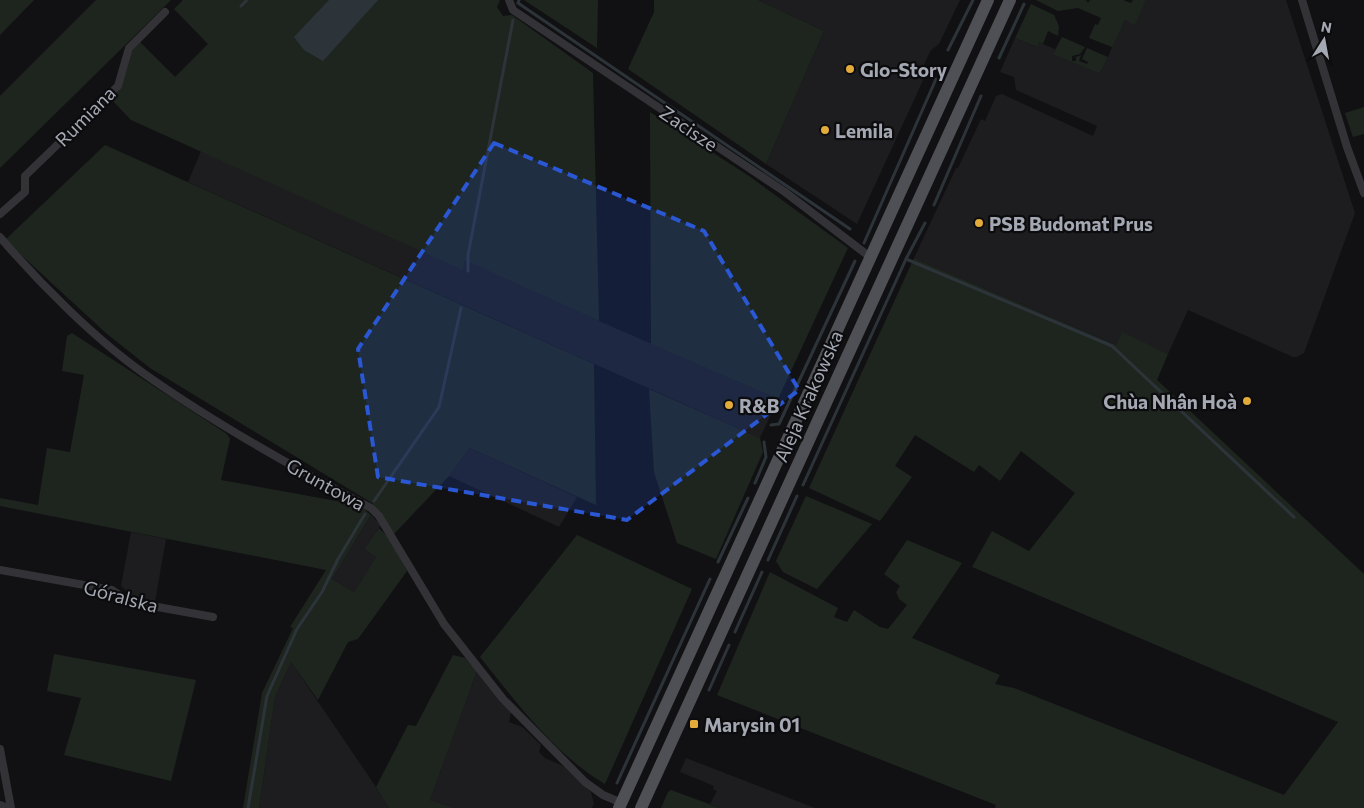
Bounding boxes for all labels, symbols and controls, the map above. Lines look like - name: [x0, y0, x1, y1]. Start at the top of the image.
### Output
- north arrow: [1299, 15, 1349, 65]
- text: N: [1320, 17, 1333, 36]
- place label: Glo-Story: [860, 58, 948, 81]
- marker: Glo-Story: [844, 63, 856, 75]
- street label: Rumiana: [50, 81, 120, 151]
- street label: Zacisze: [656, 100, 722, 156]
- place label: Lemila: [835, 119, 893, 142]
- marker: Lemila: [819, 124, 831, 136]
- place label: PSB Budomat Prus: [989, 212, 1153, 235]
- marker: PSB Budomat Prus: [973, 217, 985, 229]
- street label: Aleja Krakowska: [769, 327, 847, 465]
- place label: Chùa Nhân Hoà: [1103, 390, 1237, 413]
- place label: R&B: [739, 394, 779, 417]
- marker: Chùa Nhân Hoà: [1241, 395, 1253, 407]
- marker: R&B: [723, 399, 735, 411]
- street label: Gruntowa: [283, 453, 369, 515]
- street label: Góralska: [81, 575, 161, 617]
- place label: Marysin 01: [704, 713, 800, 736]
- marker: Marysin 01: [688, 718, 700, 730]

